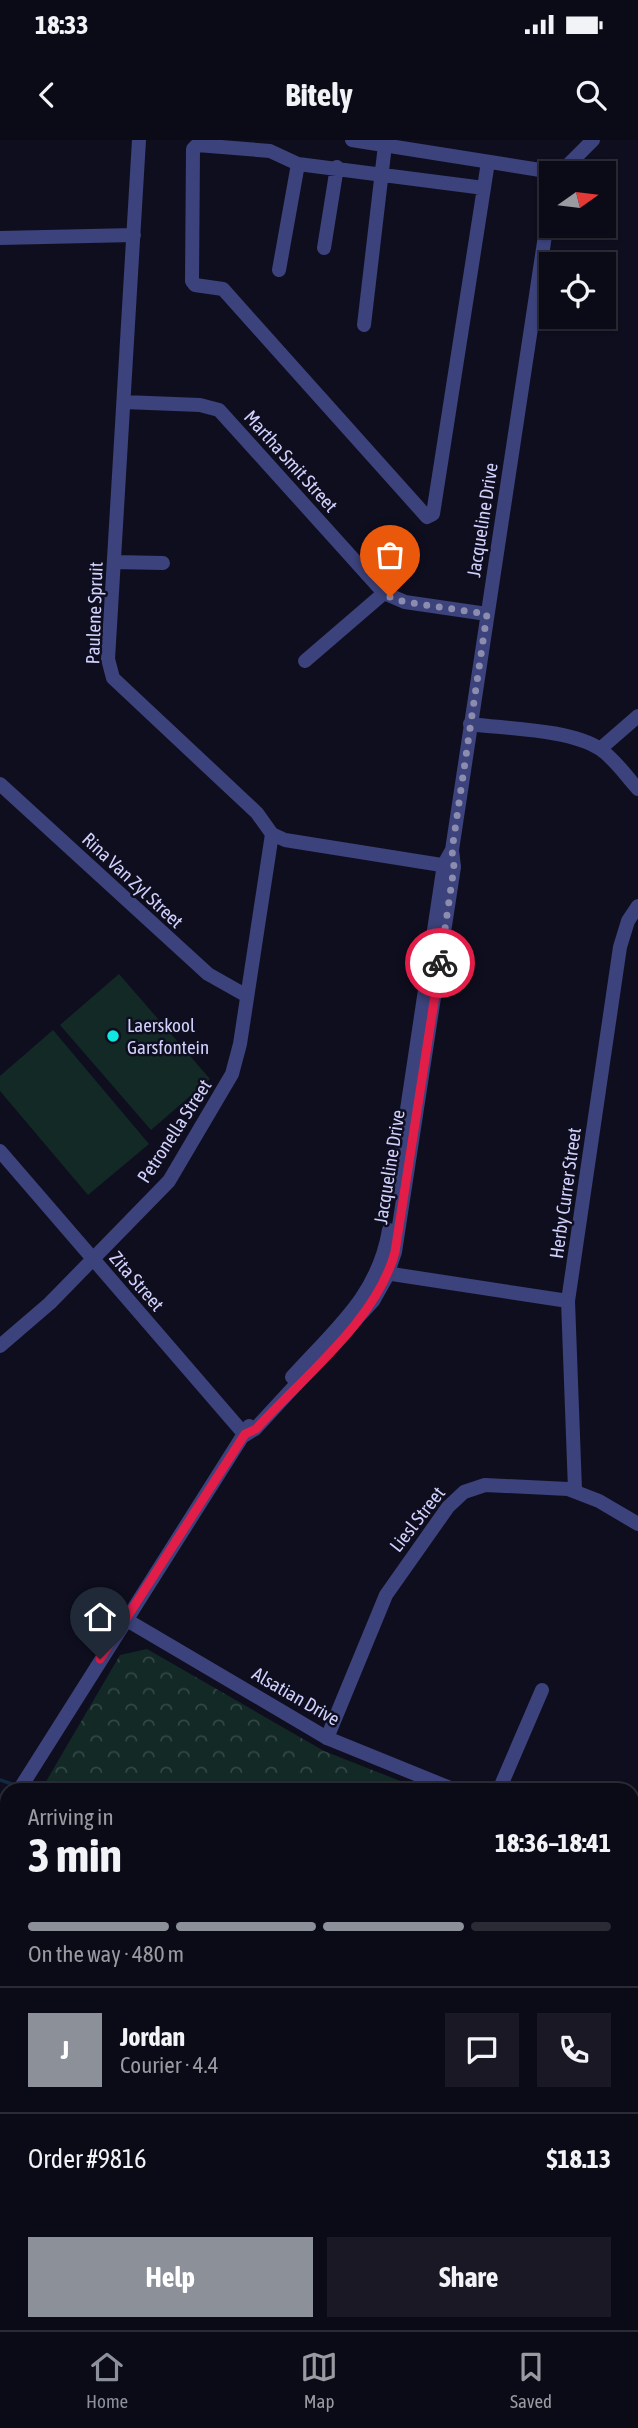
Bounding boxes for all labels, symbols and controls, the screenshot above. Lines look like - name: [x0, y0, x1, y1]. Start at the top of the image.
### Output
- text: 18:33: [35, 10, 89, 40]
- icon: back: [28, 76, 66, 114]
- text: Bitely: [285, 76, 353, 113]
- icon: search: [572, 76, 610, 114]
- north arrow: [539, 161, 616, 238]
- map controls: [539, 161, 616, 329]
- button: locate: [539, 252, 616, 329]
- street label: Martha Smit Street: [240, 406, 342, 516]
- street label: Jacqueline Drive: [462, 461, 502, 579]
- pin: [360, 525, 420, 597]
- icon: bag: [371, 536, 409, 574]
- street label: Paulene Spruit: [81, 561, 107, 665]
- street label: Rina Van Zyl Street: [78, 828, 188, 932]
- courier: [405, 928, 475, 998]
- icon: bike: [421, 944, 459, 982]
- place label: Laerskool Garsfontein: [127, 1014, 209, 1058]
- marker: Laerskool Garsfontein: [105, 1028, 121, 1044]
- street label: Petronella Street: [132, 1075, 216, 1187]
- street label: Jacqueline Drive: [369, 1108, 409, 1226]
- street label: Herby Currer Street: [545, 1126, 585, 1260]
- street label: Zita Street: [105, 1247, 169, 1315]
- street label: Liesl Street: [385, 1482, 449, 1556]
- pin: [70, 1587, 130, 1659]
- icon: home: [81, 1598, 119, 1636]
- street label: Alsatian Drive: [248, 1662, 344, 1730]
- text: Arriving in: [28, 1804, 114, 1830]
- text: 18:36–18:41: [495, 1828, 611, 1858]
- text: 3 min: [28, 1829, 122, 1882]
- text: On the way · 480 m: [28, 1941, 184, 1967]
- button: chat: [445, 2013, 519, 2087]
- button: phone: [537, 2013, 611, 2087]
- text: Jordan: [120, 2022, 185, 2052]
- text: J: [61, 2035, 69, 2065]
- text: Courier · 4.4: [120, 2052, 219, 2078]
- text: Order #9816: [28, 2144, 147, 2174]
- text: $18.13: [547, 2144, 611, 2174]
- button: Help: [28, 2237, 313, 2317]
- button: Share: [327, 2237, 611, 2317]
- tab: Home: [86, 2348, 128, 2412]
- tab: Map: [300, 2348, 338, 2412]
- tab: Saved: [510, 2348, 552, 2412]

